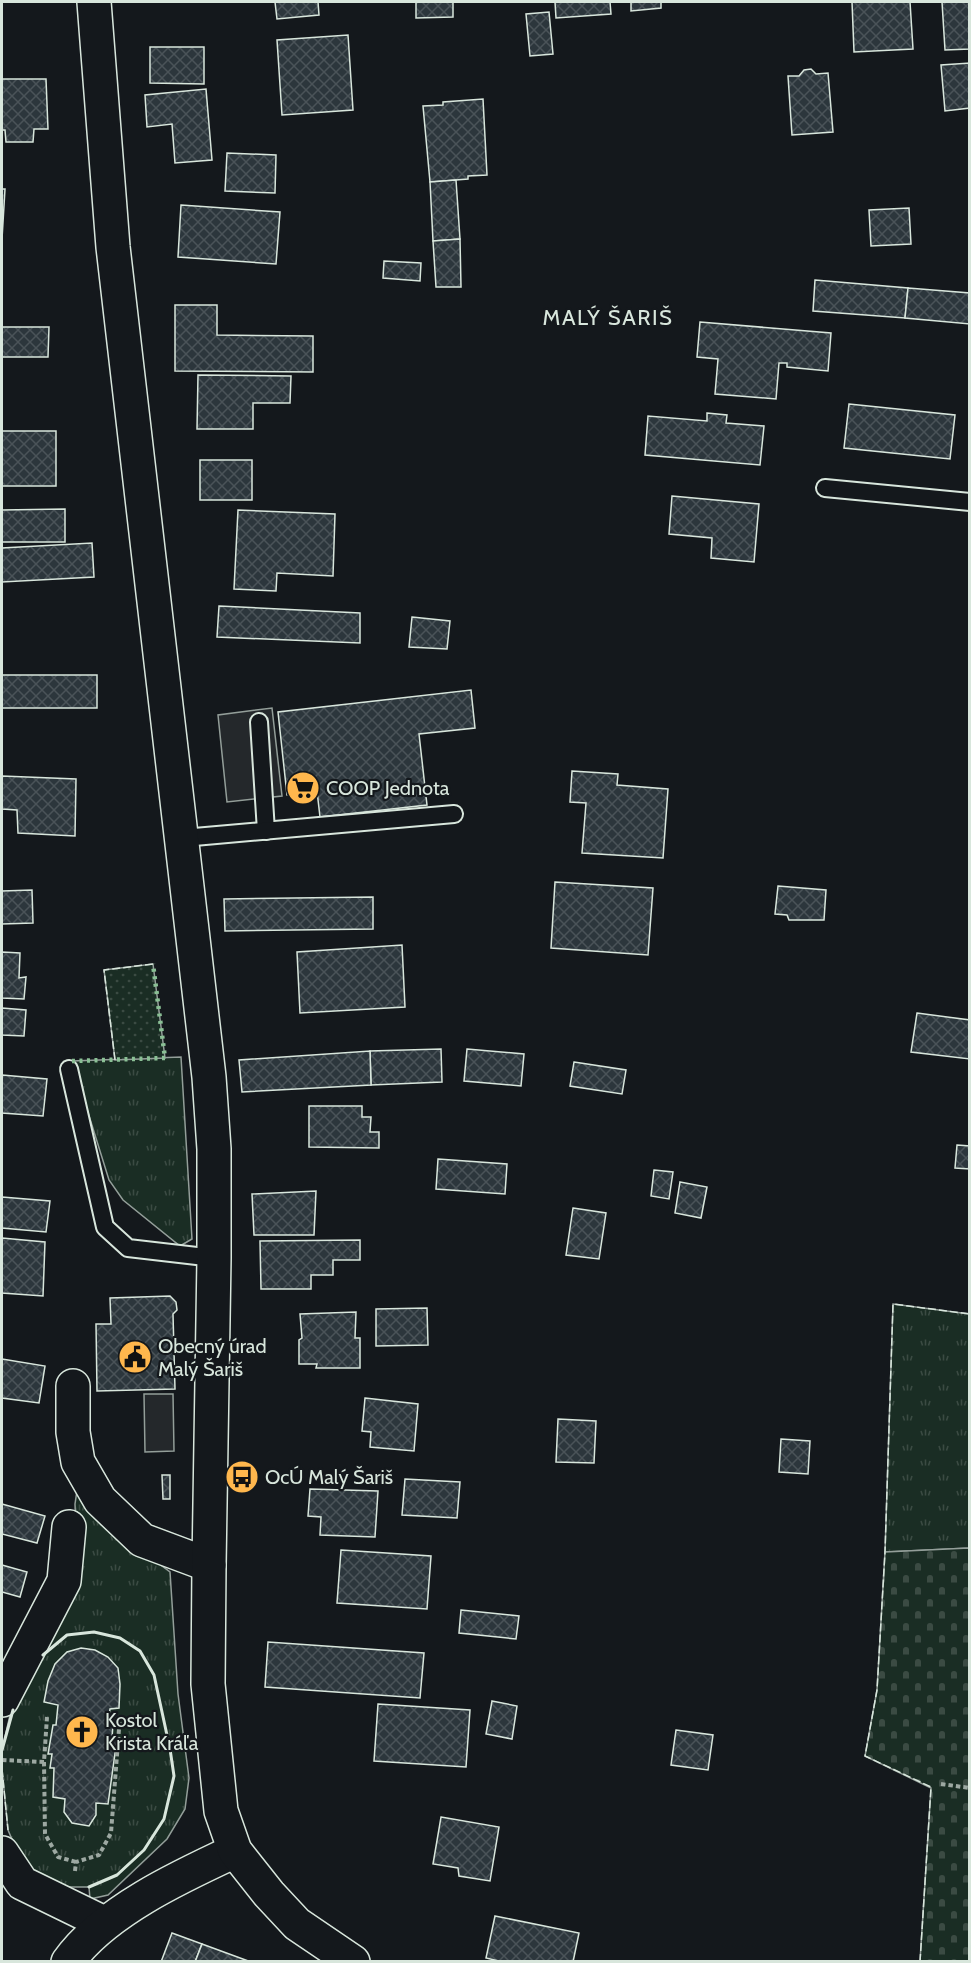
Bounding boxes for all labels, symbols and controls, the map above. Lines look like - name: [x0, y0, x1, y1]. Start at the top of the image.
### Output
- district label: MALÝ ŠARIŠ: [543, 304, 673, 331]
- supermarket icon: COOP Jednota: [285, 770, 321, 806]
- place label: COOP Jednota: [326, 776, 450, 800]
- place label: Obecný úrad Malý Šariš: [158, 1334, 267, 1381]
- public building icon: Obecný úrad Malý Šariš: [117, 1339, 153, 1375]
- bus stop icon: OcÚ Malý Šariš: [224, 1459, 260, 1495]
- place label: OcÚ Malý Šariš: [265, 1465, 393, 1489]
- place label: Kostol Krista Kráľa: [105, 1708, 199, 1755]
- church icon: Kostol Krista Kráľa: [64, 1714, 100, 1750]

